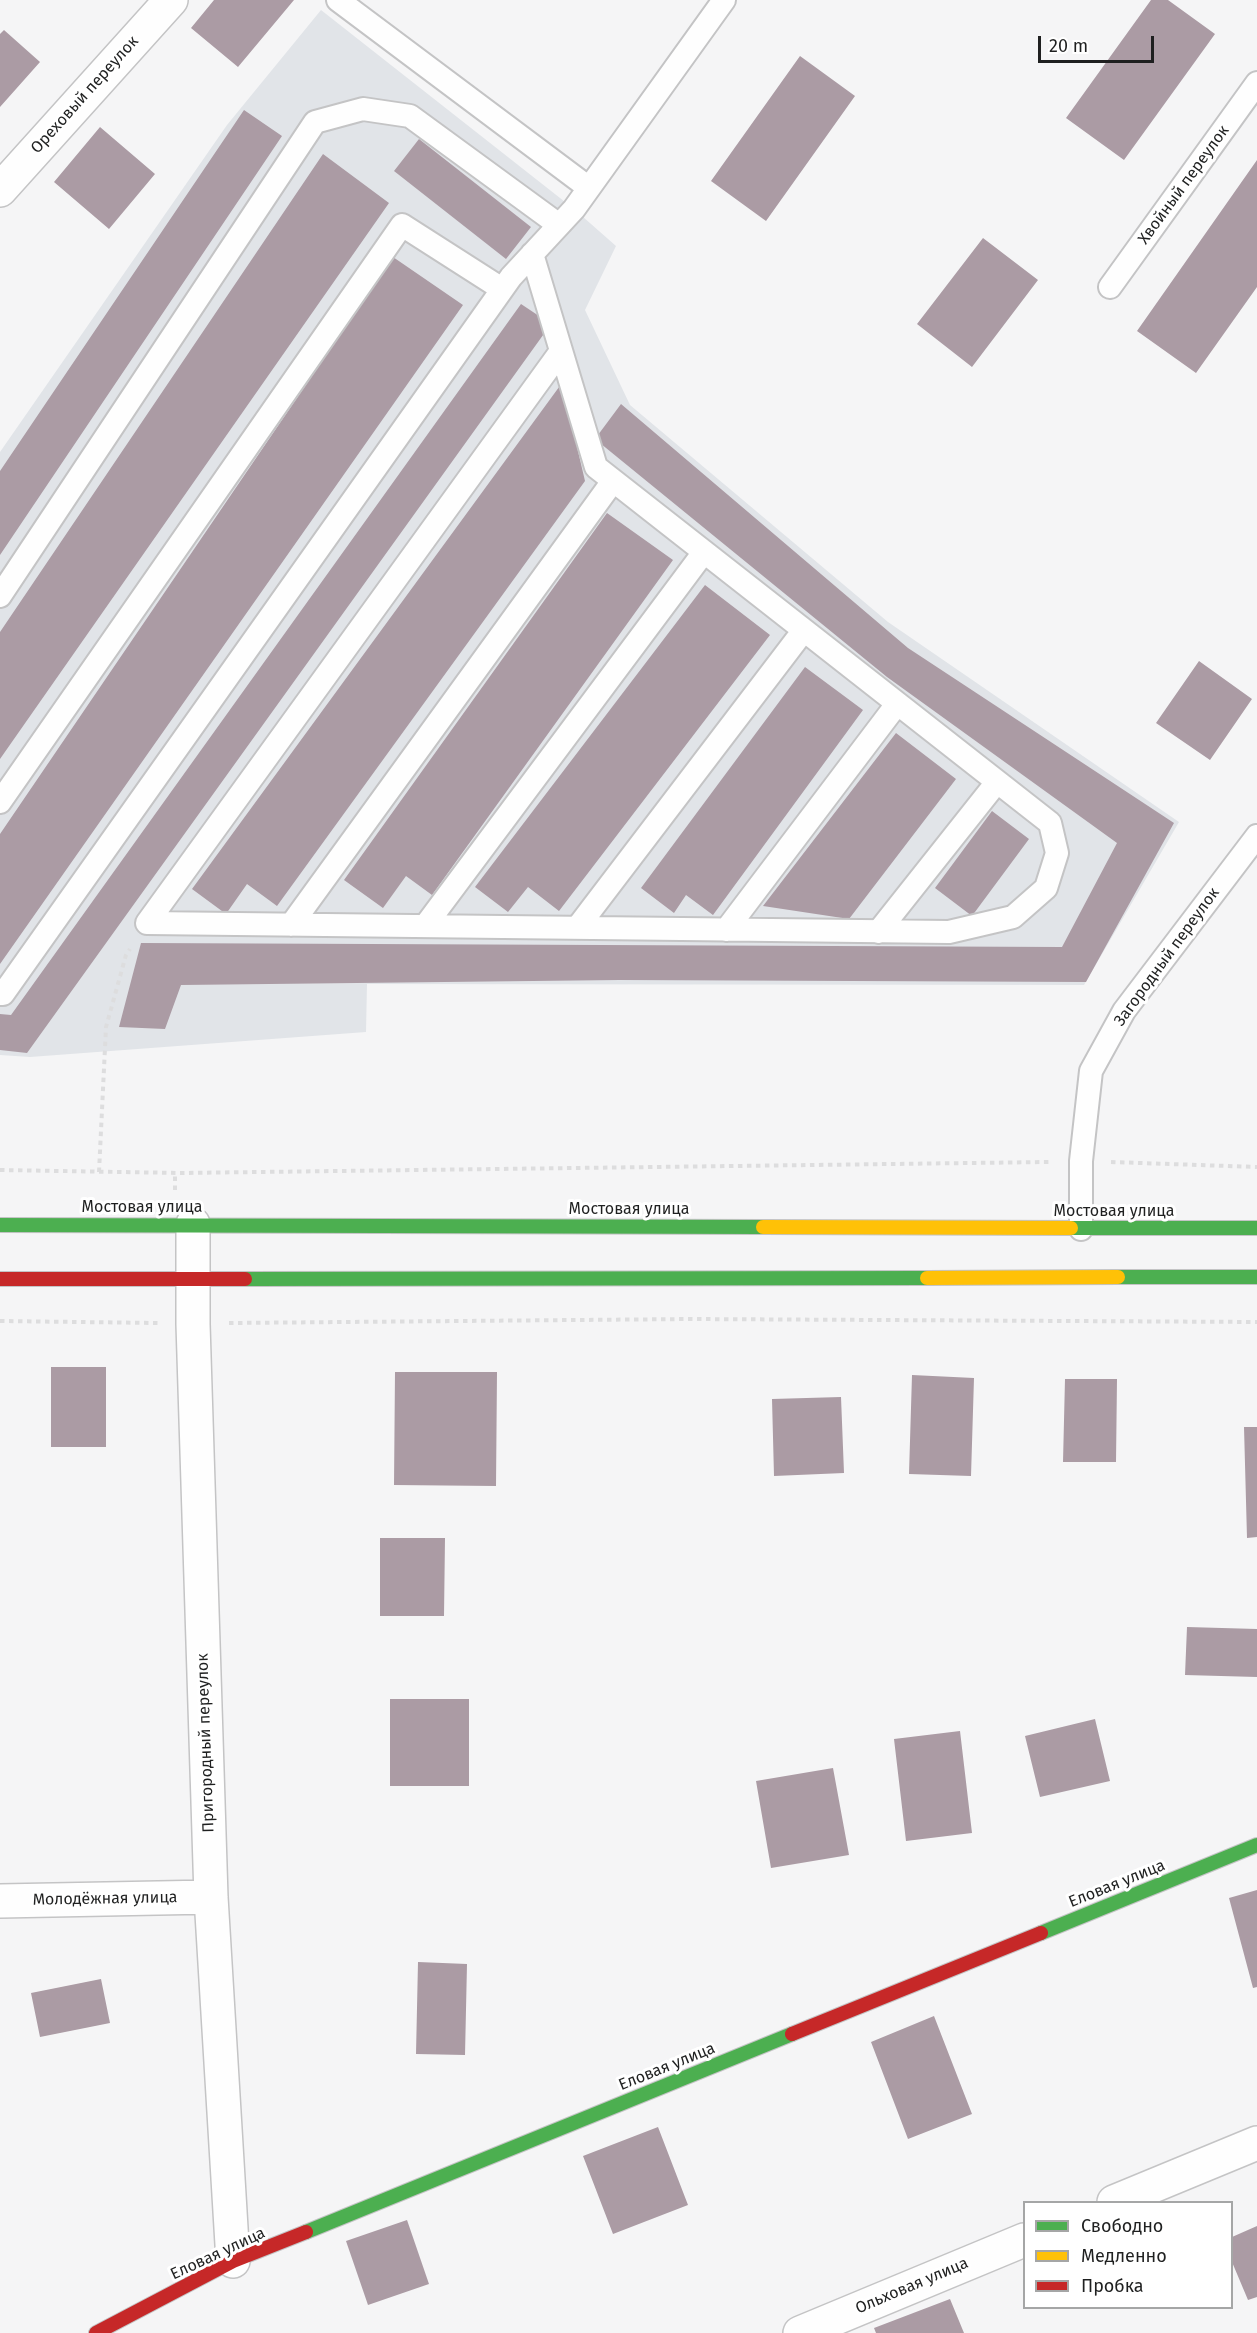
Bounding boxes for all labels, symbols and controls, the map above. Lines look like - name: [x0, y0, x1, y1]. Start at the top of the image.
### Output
- scale bar: [1041, 24, 1156, 62]
- street label: Ореховый переулок: [27, 32, 143, 158]
- text: 20 m: [1049, 35, 1088, 57]
- street label: Хвойный переулок: [1134, 122, 1234, 248]
- street label: Загородный переулок: [1110, 884, 1224, 1030]
- street label: Мостовая улица: [82, 1198, 202, 1218]
- street label: Мостовая улица: [569, 1200, 689, 1220]
- street label: Мостовая улица: [1054, 1202, 1174, 1222]
- street label: Пригородный переулок: [193, 1653, 219, 1833]
- street label: Еловая улица: [1066, 1856, 1168, 1912]
- street label: Молодёжная улица: [32, 1888, 178, 1910]
- street label: Еловая улица: [616, 2039, 718, 2095]
- legend: [1023, 2201, 1233, 2309]
- text: Свободно: [1081, 2215, 1163, 2237]
- street label: Еловая улица: [168, 2224, 268, 2284]
- text: Медленно: [1081, 2245, 1167, 2267]
- street label: Ольховая улица: [853, 2254, 971, 2318]
- text: Пробка: [1081, 2275, 1144, 2297]

